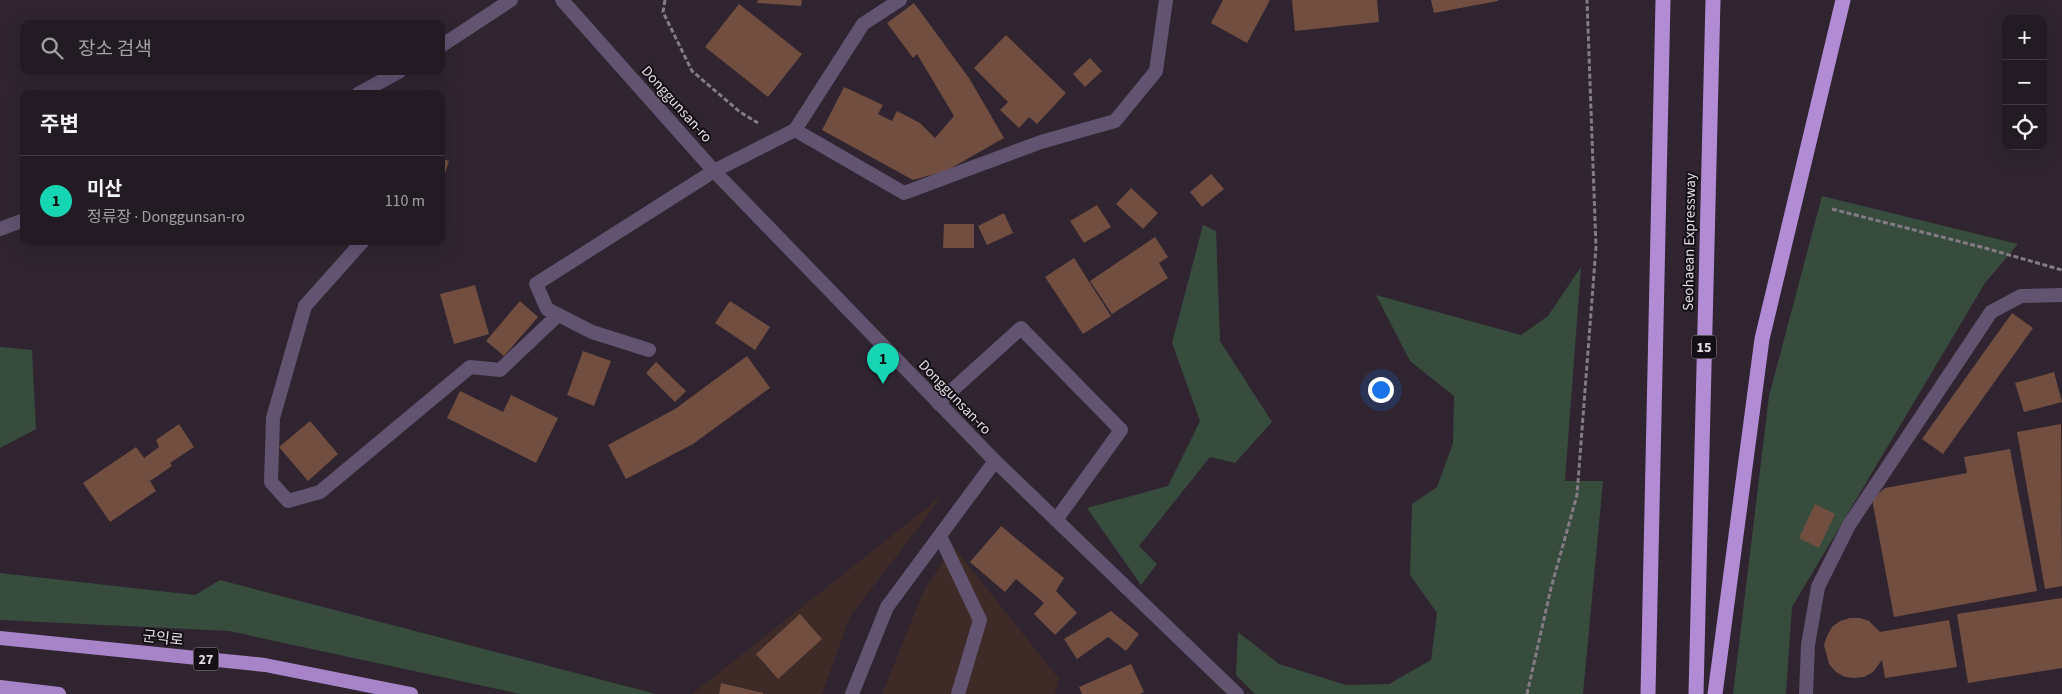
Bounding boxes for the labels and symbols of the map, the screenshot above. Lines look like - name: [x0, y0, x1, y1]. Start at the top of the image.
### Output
- street label: Donggunsan-ro: [636, 61, 717, 147]
- street label: Seohaean Expressway: [1678, 173, 1701, 311]
- road number: 15: [1692, 336, 1716, 358]
- pin: 1: [867, 343, 899, 384]
- street label: Donggunsan-ro: [913, 355, 996, 440]
- your location: [1368, 377, 1394, 403]
- street label: 군익로: [141, 626, 185, 651]
- road number: 27: [194, 648, 218, 671]

